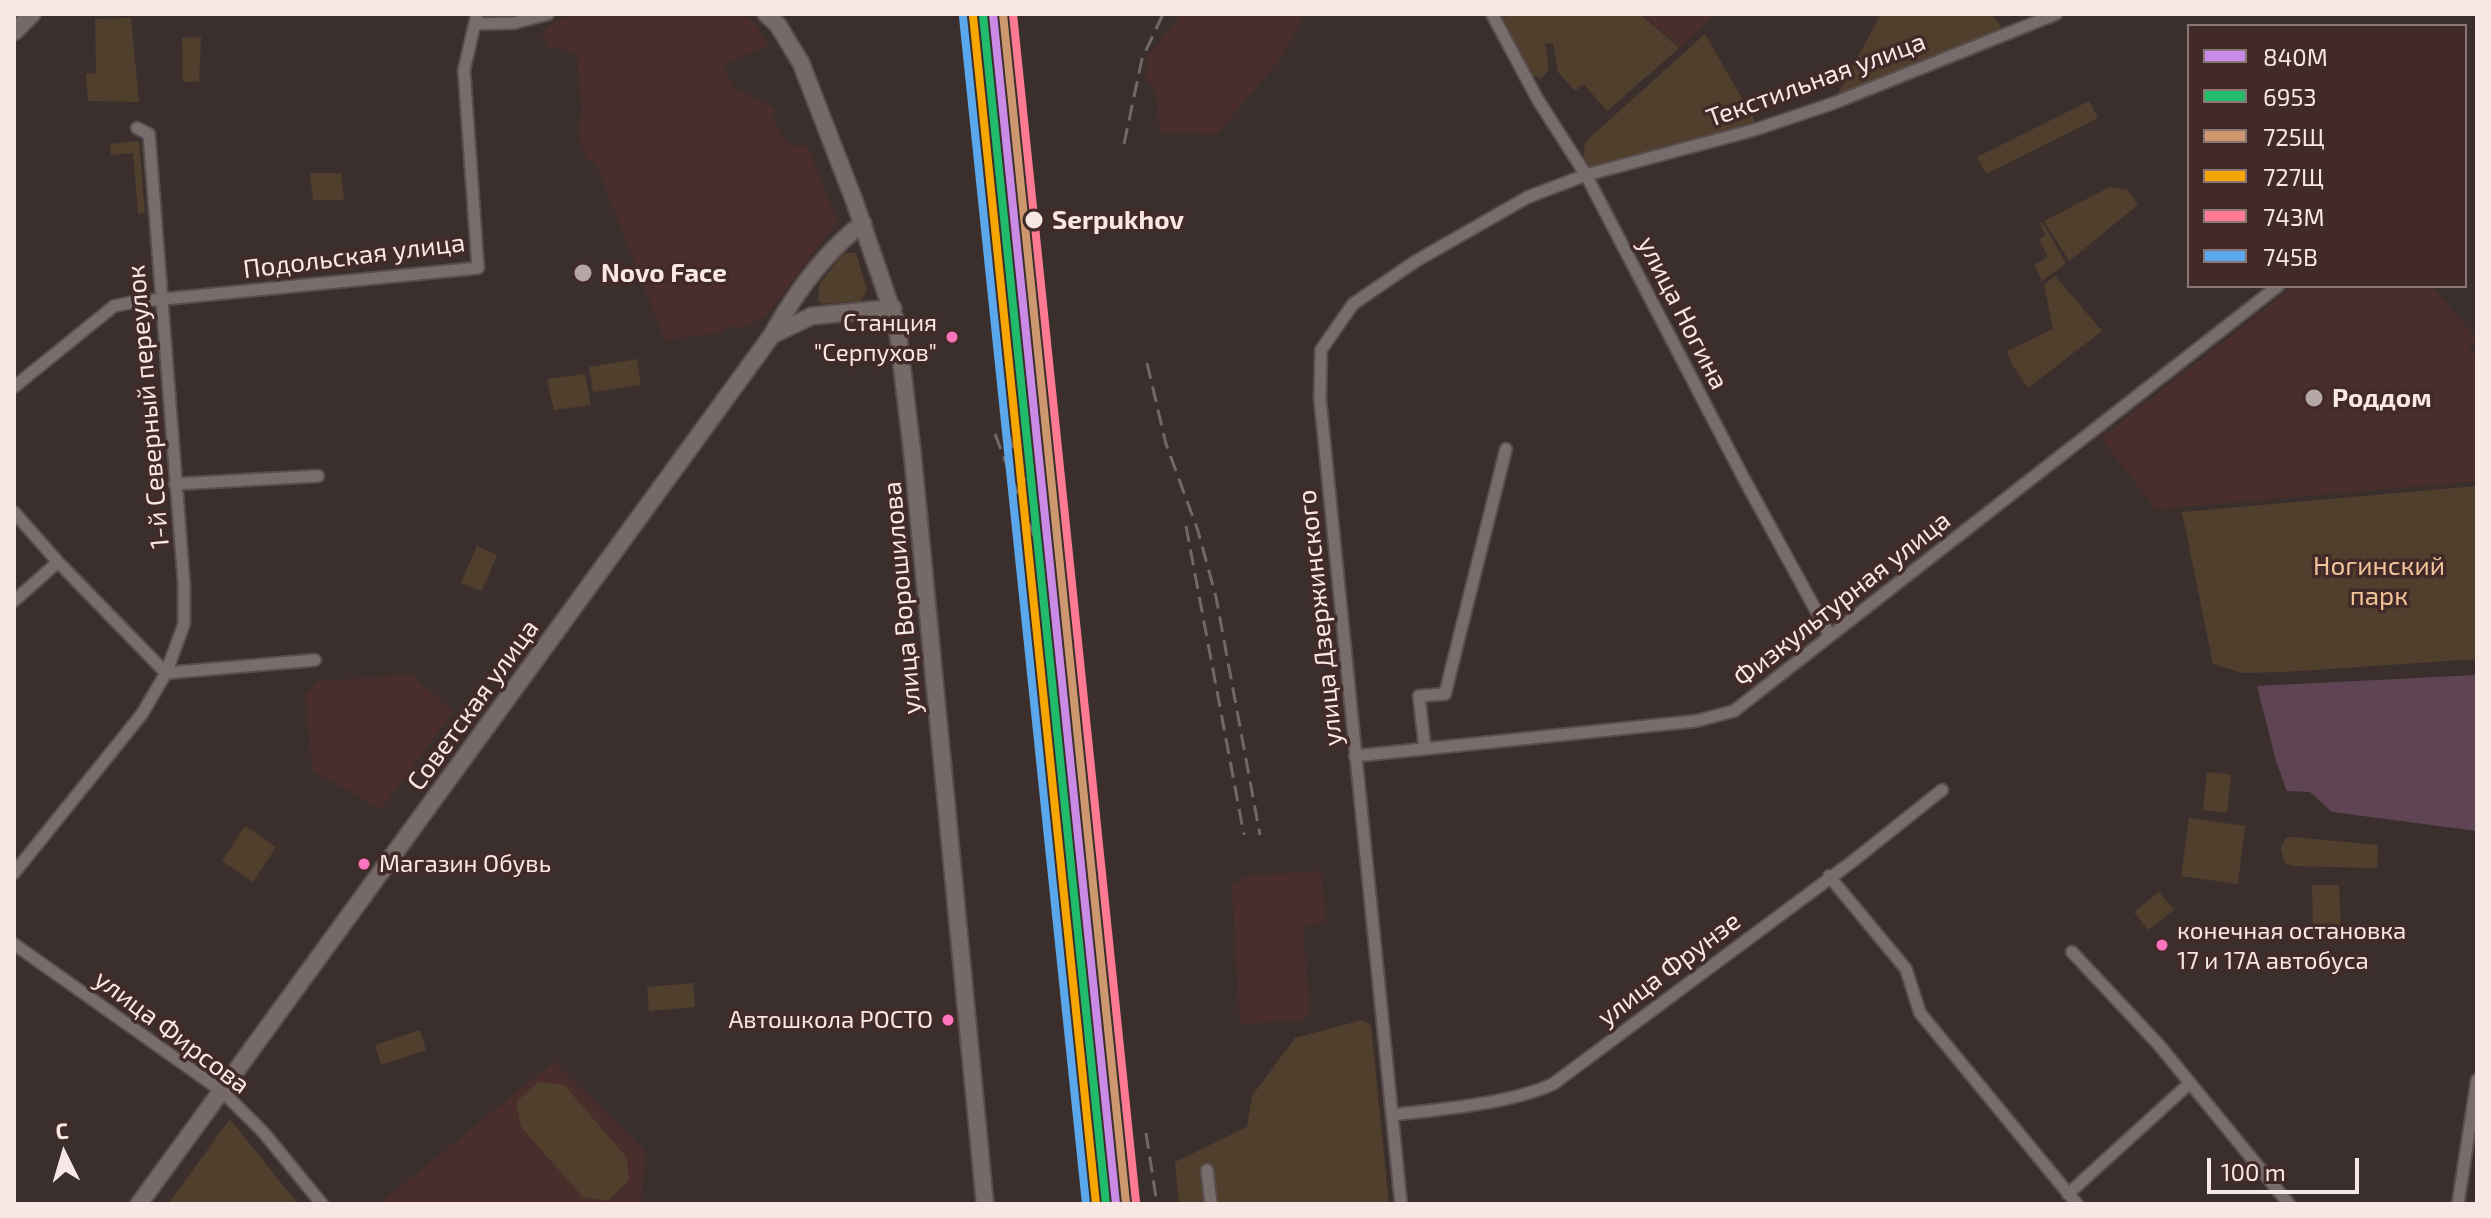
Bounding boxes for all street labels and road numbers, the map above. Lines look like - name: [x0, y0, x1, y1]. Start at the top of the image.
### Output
- street label: Текстильная улица: [1702, 26, 1930, 134]
- street label: Подольская улица: [241, 227, 467, 285]
- street label: улица Ногина: [1631, 231, 1735, 395]
- street label: 1-й Северный переулок: [120, 264, 176, 550]
- street label: улица Ворошилова: [876, 480, 928, 716]
- street label: улица Дзержинского: [1291, 488, 1349, 748]
- street label: Физкультурная улица: [1727, 505, 1957, 693]
- street label: Советская улица: [401, 614, 545, 796]
- street label: улица Фрунзе: [1591, 905, 1747, 1033]
- street label: улица Фирсова: [88, 963, 256, 1101]

